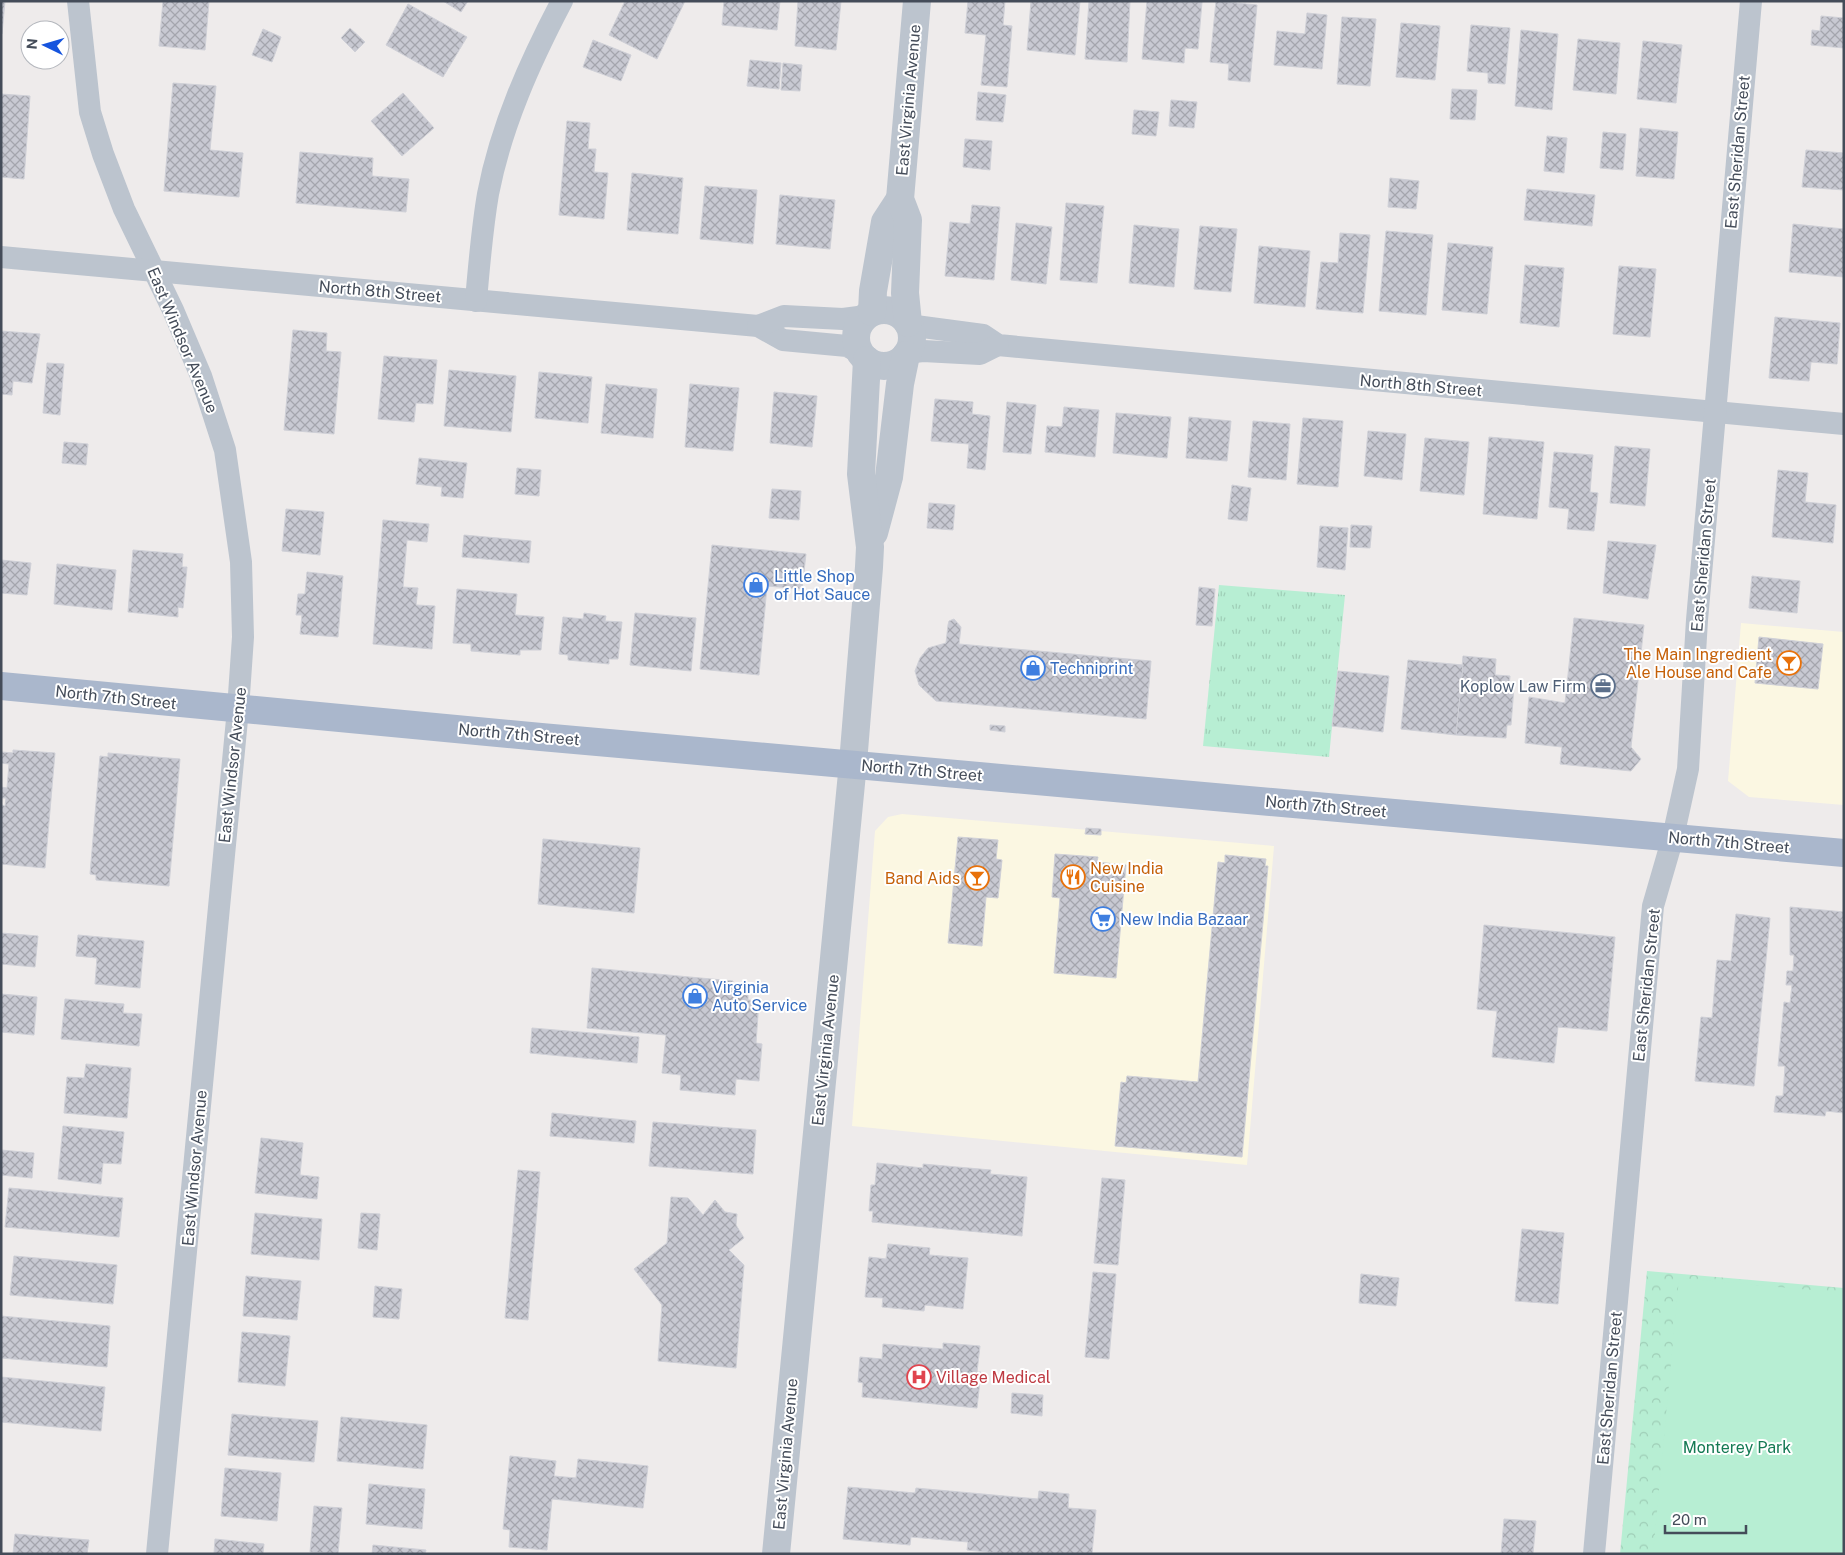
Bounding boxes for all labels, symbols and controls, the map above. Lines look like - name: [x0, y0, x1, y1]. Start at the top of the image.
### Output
- north arrow: [20, 20, 70, 70]
- street label: East Virginia Avenue: [892, 24, 925, 177]
- text: N: [24, 38, 40, 50]
- street label: East Sheridan Street: [1721, 74, 1754, 230]
- street label: East Windsor Avenue: [143, 264, 222, 416]
- street label: North 8th Street: [318, 277, 442, 306]
- street label: North 8th Street: [1359, 371, 1483, 400]
- street label: East Sheridan Street: [1687, 477, 1720, 633]
- place label: Little Shop of Hot Sauce: [774, 567, 870, 604]
- shop icon: Little Shop of Hot Sauce: [743, 572, 769, 598]
- place label: The Main Ingredient Ale House and Cafe: [1624, 645, 1772, 682]
- bar icon: The Main Ingredient Ale House and Cafe: [1776, 650, 1802, 676]
- shop icon: Techniprint: [1020, 655, 1046, 681]
- place label: Techniprint: [1050, 659, 1134, 678]
- office icon: Koplow Law Firm: [1590, 673, 1616, 699]
- place label: Koplow Law Firm: [1460, 677, 1586, 696]
- street label: North 7th Street: [54, 682, 178, 713]
- street label: East Windsor Avenue: [215, 686, 250, 844]
- street label: North 7th Street: [457, 720, 581, 749]
- street label: North 7th Street: [860, 756, 984, 785]
- street label: North 7th Street: [1264, 792, 1388, 821]
- street label: North 7th Street: [1667, 828, 1791, 857]
- place label: New India Cuisine: [1090, 859, 1163, 896]
- restaurant icon: New India Cuisine: [1060, 864, 1086, 890]
- bar icon: Band Aids: [964, 865, 990, 891]
- place label: Band Aids: [885, 869, 960, 888]
- supermarket icon: New India Bazaar: [1090, 906, 1116, 932]
- street label: East Sheridan Street: [1629, 907, 1664, 1063]
- place label: New India Bazaar: [1120, 910, 1249, 929]
- street label: East Virginia Avenue: [808, 973, 843, 1127]
- place label: Virginia Auto Service: [712, 978, 807, 1015]
- shop icon: Virginia Auto Service: [682, 983, 708, 1009]
- street label: East Windsor Avenue: [178, 1089, 211, 1247]
- street label: East Sheridan Street: [1593, 1310, 1626, 1466]
- hospital icon: Village Medical: [906, 1364, 932, 1390]
- place label: Village Medical: [936, 1368, 1051, 1387]
- street label: East Virginia Avenue: [769, 1378, 802, 1531]
- park label: Monterey Park: [1683, 1438, 1791, 1457]
- scale bar: [1665, 1502, 1746, 1534]
- text: 20 m: [1672, 1511, 1707, 1528]

